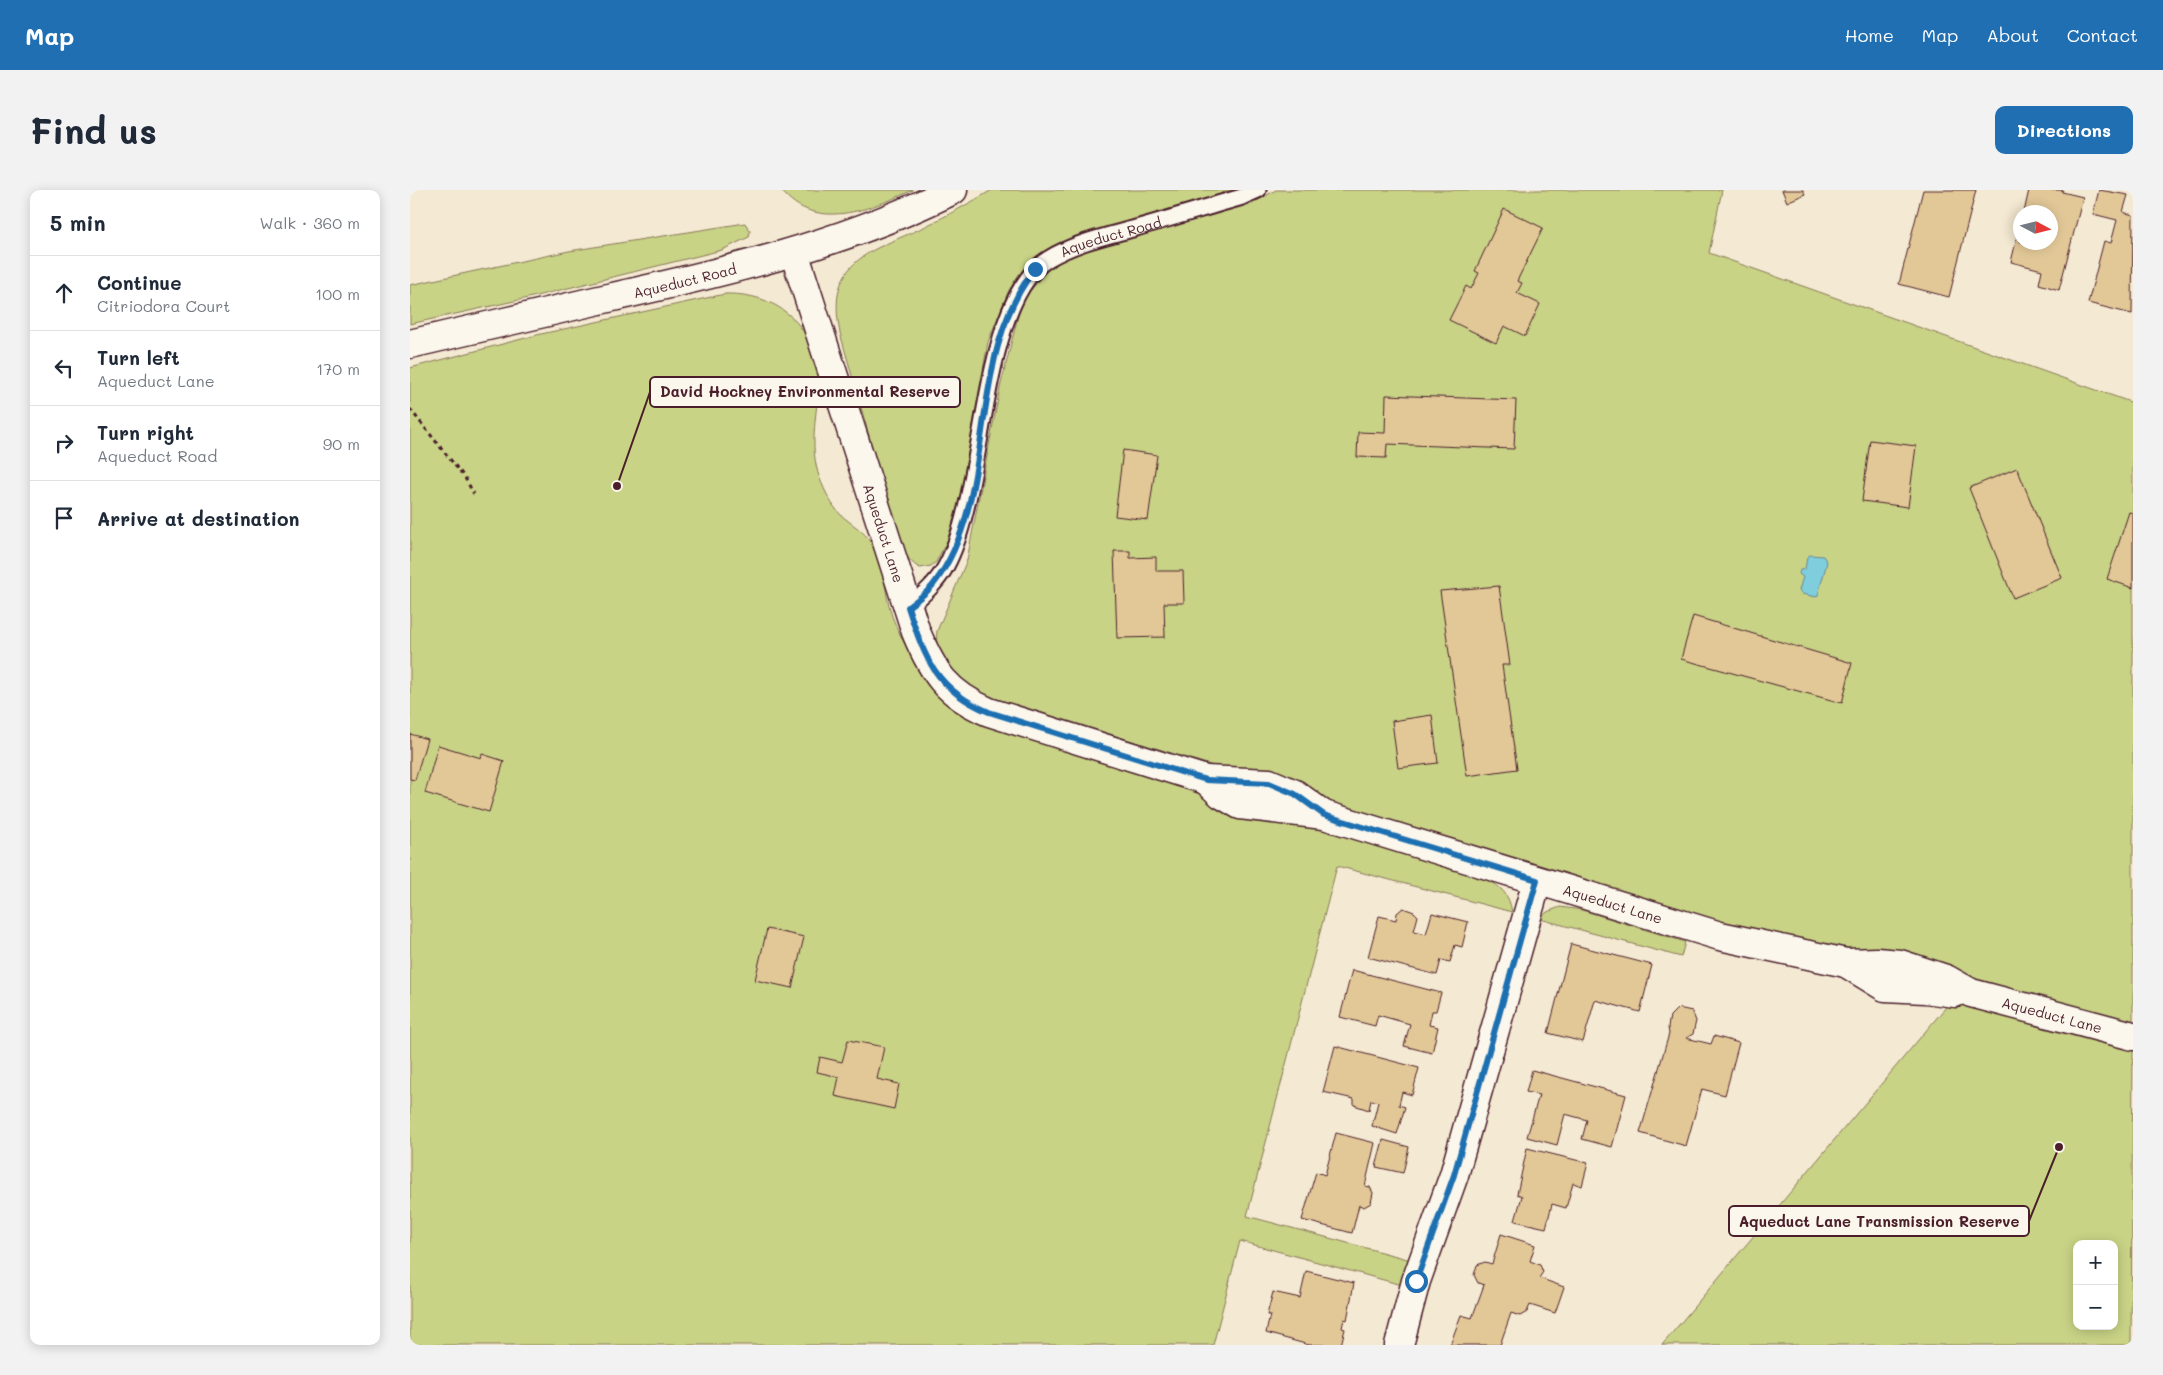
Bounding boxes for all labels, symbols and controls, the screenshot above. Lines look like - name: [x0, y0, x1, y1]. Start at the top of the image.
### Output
- text: Map: [25, 20, 74, 51]
- text: Home: [1845, 23, 1894, 47]
- text: Map: [1922, 23, 1958, 47]
- text: About: [1986, 23, 2039, 47]
- text: Contact: [2067, 23, 2138, 47]
- button: Directions: [1995, 106, 2133, 154]
- text: Find us: [30, 107, 157, 153]
- north arrow: [2013, 205, 2058, 250]
- text: 5 min: [50, 209, 106, 236]
- text: Walk · 360 m: [259, 212, 360, 233]
- street label: Aqueduct Road: [1056, 212, 1164, 261]
- route end: [1024, 258, 1047, 281]
- street label: Aqueduct Road: [631, 259, 738, 302]
- text: Continue: [97, 270, 182, 295]
- icon: ahead: [50, 279, 78, 307]
- text: 100 m: [315, 283, 360, 304]
- text: Citriodora Court: [97, 295, 230, 316]
- text: Turn left: [97, 345, 180, 370]
- icon: left: [50, 354, 78, 382]
- text: 170 m: [316, 358, 360, 379]
- text: Aqueduct Lane: [97, 370, 215, 391]
- callout: David Hockney Environmental Reserve: [650, 377, 960, 407]
- text: David Hockney Environmental Reserve: [660, 381, 950, 401]
- text: Turn right: [97, 420, 194, 445]
- icon: right: [50, 429, 78, 457]
- text: 90 m: [323, 433, 360, 454]
- text: Aqueduct Road: [97, 445, 217, 466]
- street label: Aqueduct Lane: [859, 481, 909, 585]
- icon: arrive: [50, 504, 78, 532]
- text: Arrive at destination: [97, 506, 300, 531]
- street label: Aqueduct Lane: [1561, 879, 1665, 927]
- street label: Aqueduct Lane: [2000, 992, 2104, 1037]
- callout: Aqueduct Lane Transmission Reserve: [1729, 1206, 2029, 1236]
- text: Aqueduct Lane Transmission Reserve: [1739, 1211, 2019, 1231]
- map controls: [2073, 1240, 2118, 1330]
- button: +: [2073, 1240, 2118, 1285]
- route start: [1405, 1270, 1428, 1293]
- button: −: [2073, 1285, 2118, 1330]

